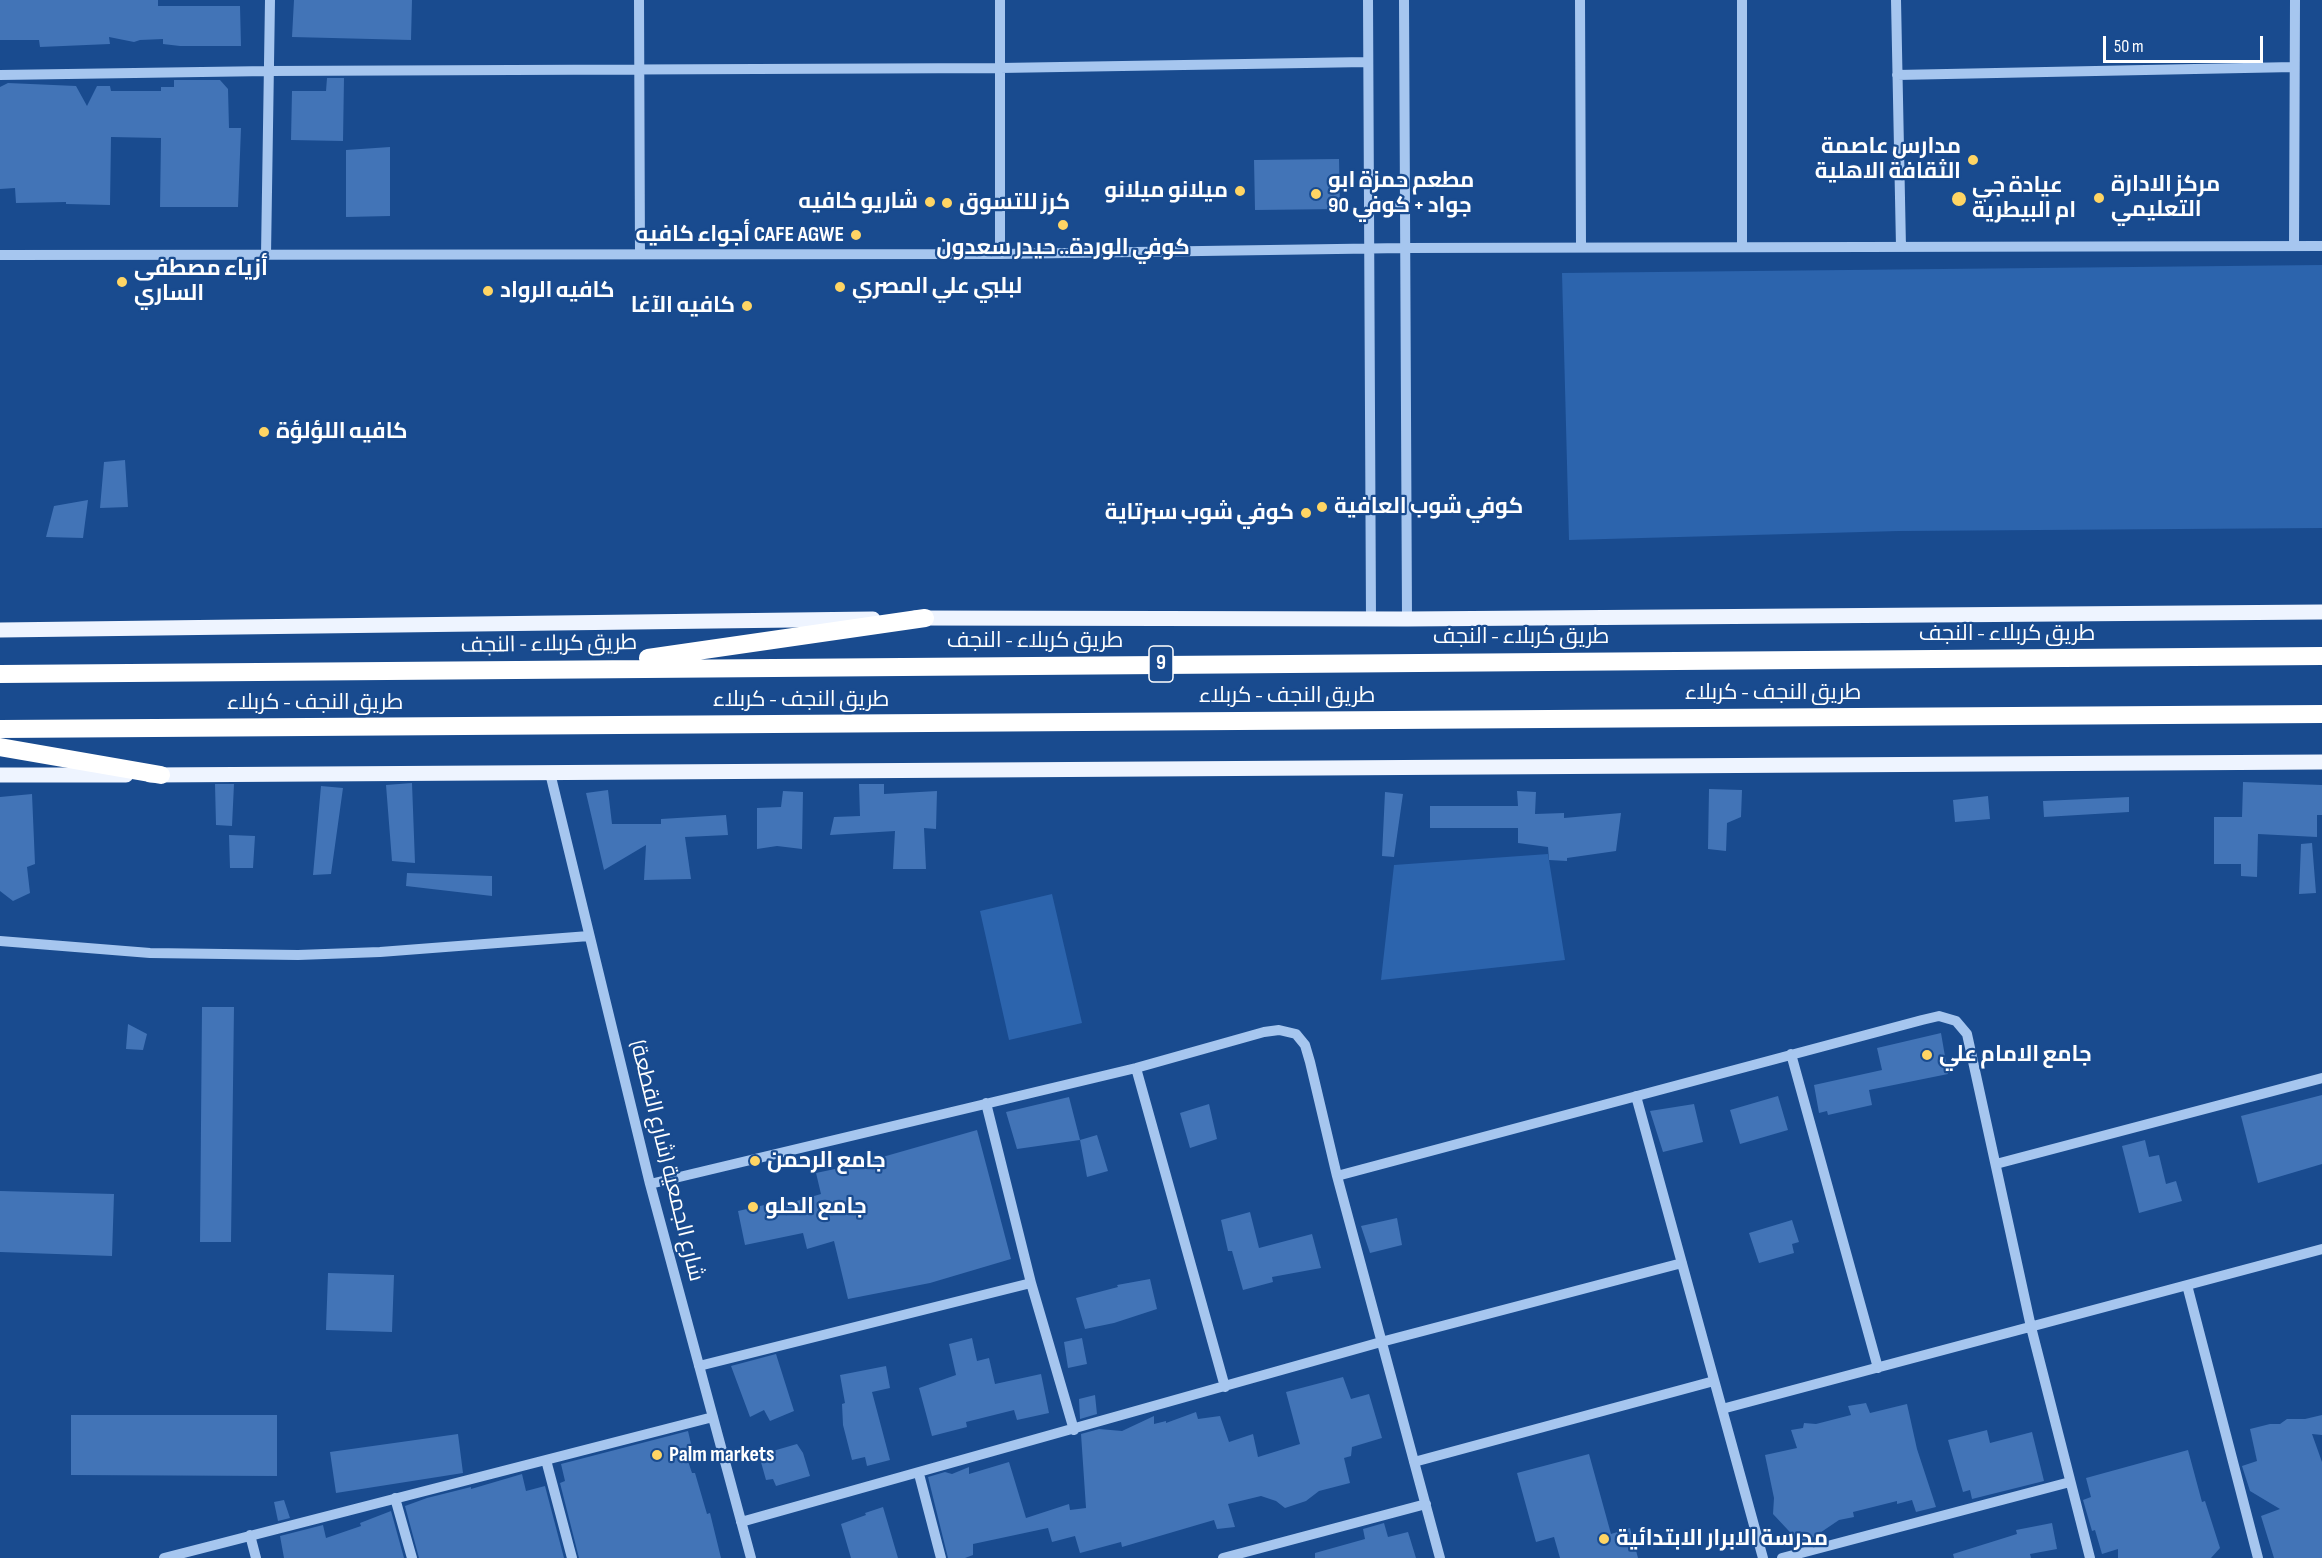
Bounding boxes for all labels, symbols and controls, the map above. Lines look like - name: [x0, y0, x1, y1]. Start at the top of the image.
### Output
- scale bar: [2106, 24, 2266, 62]
- text: 50 m: [2114, 36, 2144, 57]
- place label: مدارس عاصمة الثقافة الاهلية: [1815, 134, 1961, 186]
- marker: مدارس عاصمة الثقافة الاهلية: [1966, 153, 1980, 167]
- place label: مطعم حمزة ابو جواد + كوفي 90: [1328, 168, 1474, 220]
- place label: مركز الادارة التعليمي: [2111, 172, 2220, 224]
- place label: عيادة جي ام البيطرية: [1972, 173, 2076, 224]
- place label: ميلانو ميلانو: [1104, 178, 1228, 204]
- marker: ميلانو ميلانو: [1233, 184, 1247, 198]
- marker: مطعم حمزة ابو جواد + كوفي 90: [1309, 187, 1323, 201]
- place label: شاريو كافيه: [798, 189, 918, 215]
- place label: كرز للتسوق: [959, 190, 1070, 216]
- marker: عيادة جي ام البيطرية: [1950, 190, 1968, 208]
- marker: مركز الادارة التعليمي: [2092, 191, 2106, 205]
- marker: شاريو كافيه: [923, 195, 937, 209]
- marker: كرز للتسوق: [940, 196, 954, 210]
- marker: كوفي الوردة.. حيدر سعدون: [1056, 218, 1070, 232]
- place label: أجواء كافيه CAFE AGWE: [635, 222, 844, 248]
- marker: أجواء كافيه CAFE AGWE: [849, 228, 863, 242]
- place label: كوفي الوردة.. حيدر سعدون: [936, 235, 1190, 261]
- place label: أزياء مصطفى الساري: [134, 256, 268, 308]
- place label: لبلبي علي المصري: [852, 274, 1022, 300]
- marker: أزياء مصطفى الساري: [115, 275, 129, 289]
- place label: كافيه الرواد: [500, 278, 614, 304]
- marker: لبلبي علي المصري: [833, 280, 847, 294]
- marker: كافيه الرواد: [481, 284, 495, 298]
- place label: كافيه الآغا: [631, 293, 735, 319]
- marker: كافيه الآغا: [740, 299, 754, 313]
- place label: كافيه اللؤلؤة: [276, 419, 408, 445]
- marker: كافيه اللؤلؤة: [257, 425, 271, 439]
- place label: كوفي شوب العافية: [1334, 494, 1523, 520]
- place label: كوفي شوب سبرتاية: [1105, 500, 1294, 526]
- marker: كوفي شوب العافية: [1315, 500, 1329, 514]
- marker: كوفي شوب سبرتاية: [1299, 506, 1313, 520]
- street label: طريق کربلاء - النجف: [1919, 621, 2095, 647]
- street label: طريق کربلاء - النجف: [1433, 624, 1609, 650]
- street label: طريق کربلاء - النجف: [947, 628, 1123, 654]
- street label: طريق کربلاء - النجف: [460, 630, 638, 660]
- road number: 9: [1149, 646, 1173, 682]
- street label: طريق النجف - کربلاء: [1685, 680, 1861, 706]
- street label: طريق النجف - کربلاء: [1199, 683, 1375, 709]
- street label: طريق النجف - کربلاء: [713, 687, 889, 713]
- street label: طريق النجف - کربلاء: [227, 690, 403, 716]
- street label: شارع الجمعية (شارع القطعة): [623, 1038, 709, 1284]
- place label: جامع الامام علي: [1939, 1042, 2092, 1068]
- marker: جامع الامام علي: [1920, 1048, 1934, 1062]
- place label: جامع الرحمن: [767, 1148, 886, 1174]
- marker: جامع الرحمن: [748, 1154, 762, 1168]
- place label: جامع الحلو: [765, 1194, 867, 1220]
- marker: جامع الحلو: [746, 1200, 760, 1214]
- place label: Palm markets: [669, 1442, 775, 1468]
- marker: Palm markets: [650, 1448, 664, 1462]
- place label: مدرسة الابرار الابتدائية: [1616, 1526, 1828, 1552]
- marker: مدرسة الابرار الابتدائية: [1597, 1532, 1611, 1546]

